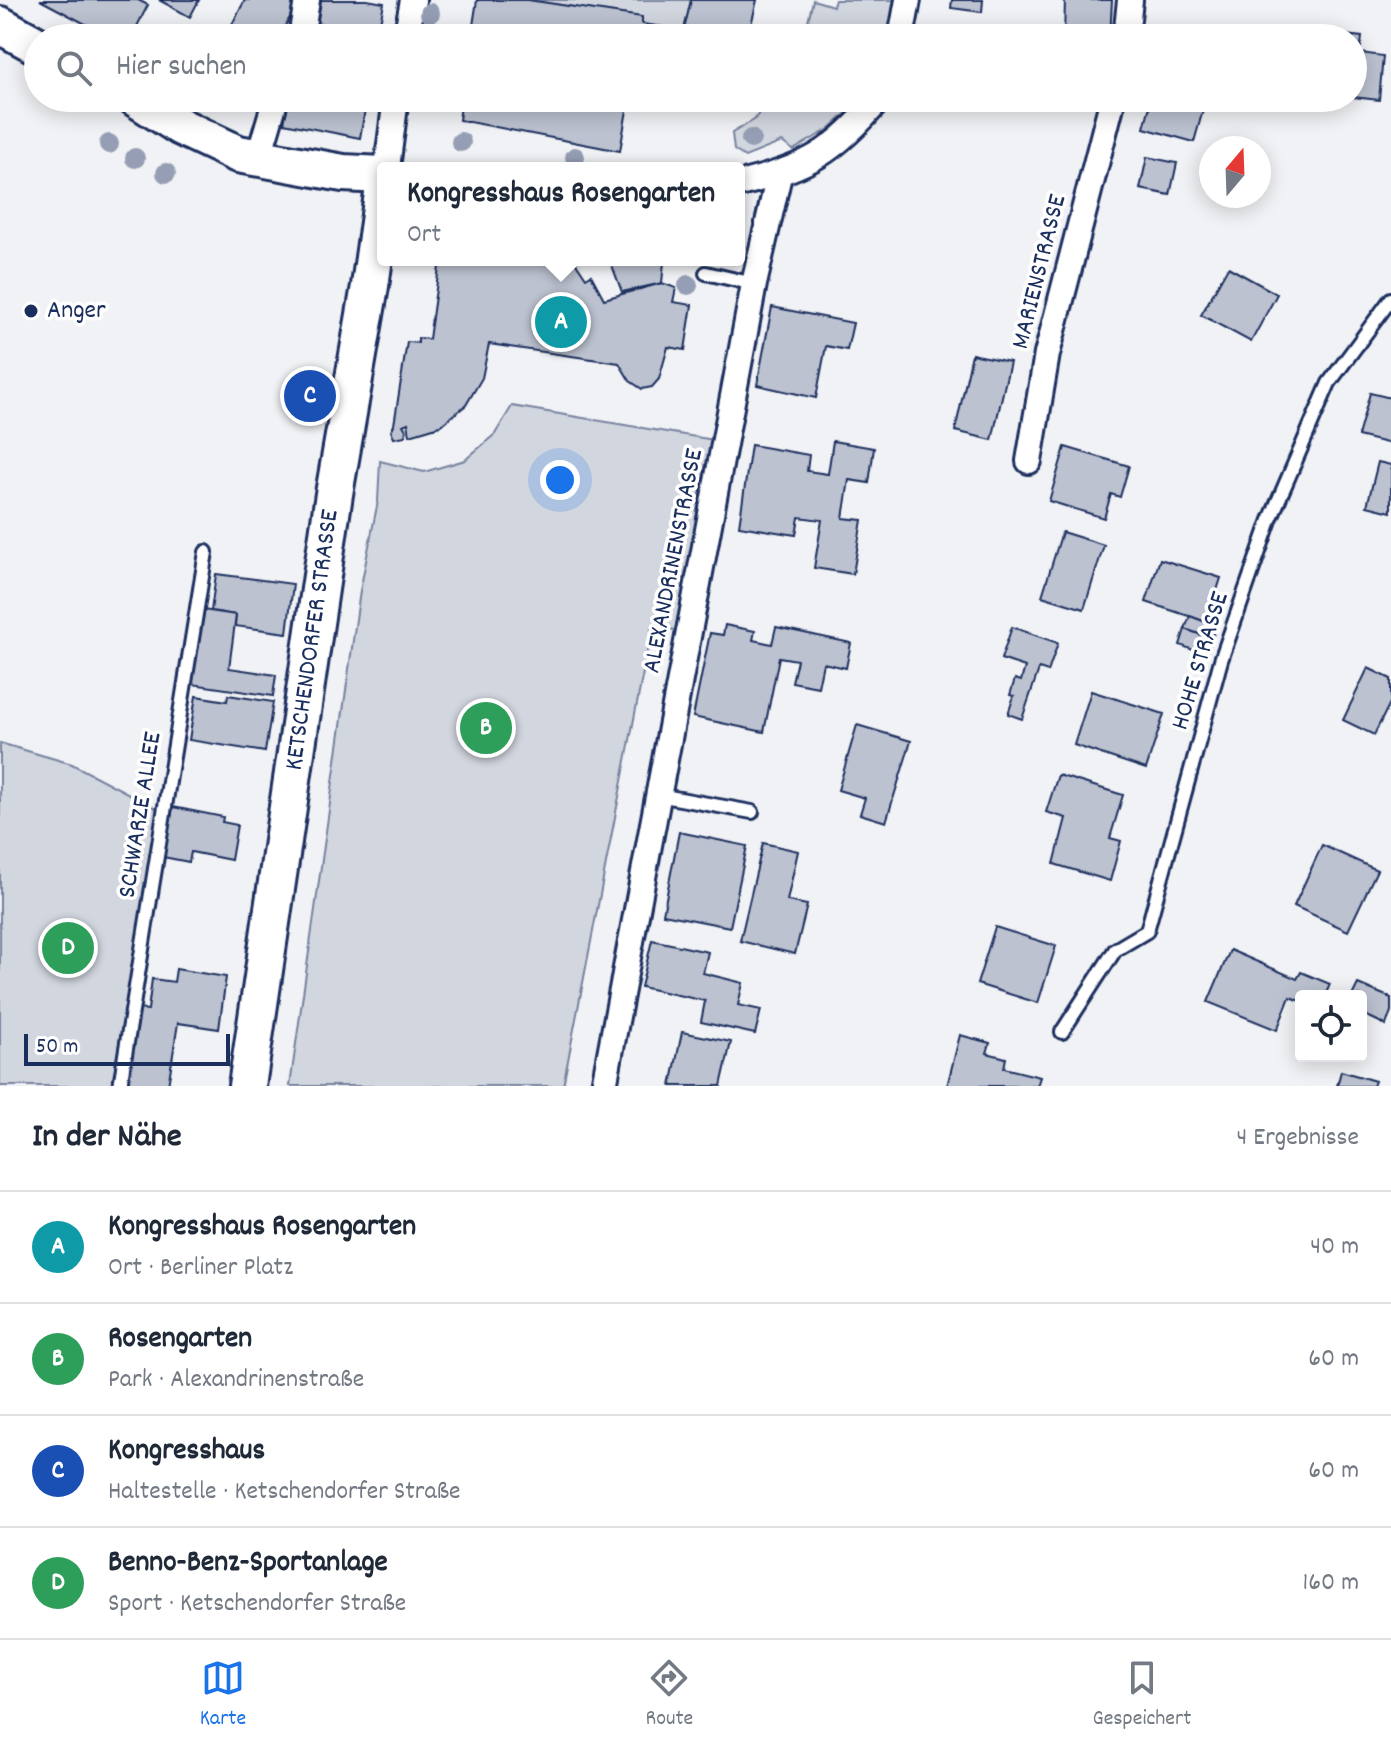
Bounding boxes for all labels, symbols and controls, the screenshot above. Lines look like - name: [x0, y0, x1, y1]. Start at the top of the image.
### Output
- search box: [24, 24, 1367, 112]
- icon: search: [52, 46, 96, 90]
- text: Hier suchen: [116, 47, 246, 90]
- north arrow: [1199, 136, 1271, 208]
- popup: [377, 162, 745, 266]
- text: Kongresshaus Rosengarten: [407, 174, 715, 217]
- street label: MARIENSTRASSE: [1003, 191, 1077, 353]
- text: Ort: [407, 217, 441, 254]
- pin: A: [535, 292, 587, 352]
- place label: Anger: [47, 293, 106, 330]
- marker: Anger: [22, 302, 40, 320]
- pin: C: [284, 366, 336, 426]
- street label: ALEXANDRINENSTRASSE: [634, 445, 714, 676]
- your location: [540, 460, 580, 500]
- street label: KETSCHENDORFER STRASSE: [276, 507, 350, 773]
- street label: HOHE STRASSE: [1162, 587, 1240, 735]
- pin: B: [460, 698, 512, 758]
- street label: SCHWARZE ALLEE: [110, 729, 172, 901]
- pin: D: [42, 918, 94, 978]
- map controls: [1295, 990, 1367, 1062]
- button: locate: [1295, 990, 1367, 1062]
- scale bar: [24, 1030, 230, 1066]
- text: 50 m: [36, 1032, 78, 1063]
- text: In der Nähe: [32, 1114, 182, 1163]
- text: 4 Ergebnisse: [1237, 1120, 1359, 1157]
- text: Kongresshaus Rosengarten: [108, 1207, 416, 1250]
- text: A: [51, 1229, 65, 1266]
- text: 40 m: [1310, 1229, 1359, 1266]
- text: Ort · Berliner Platz: [108, 1250, 293, 1287]
- text: Rosengarten: [108, 1319, 252, 1362]
- text: B: [52, 1341, 64, 1378]
- text: 60 m: [1308, 1341, 1359, 1378]
- text: Park · Alexandrinenstraße: [108, 1362, 364, 1399]
- text: Kongresshaus: [108, 1431, 265, 1474]
- text: C: [52, 1453, 64, 1490]
- text: 60 m: [1308, 1453, 1359, 1490]
- text: Haltestelle · Ketschendorfer Straße: [108, 1474, 460, 1511]
- text: Benno-Benz-Sportanlage: [108, 1543, 388, 1586]
- text: D: [51, 1565, 65, 1602]
- text: 160 m: [1303, 1565, 1359, 1602]
- text: Sport · Ketschendorfer Straße: [108, 1586, 406, 1623]
- tab: Karte: [200, 1656, 246, 1735]
- tab: Route: [645, 1656, 693, 1735]
- tab: Gespeichert: [1093, 1656, 1191, 1735]

